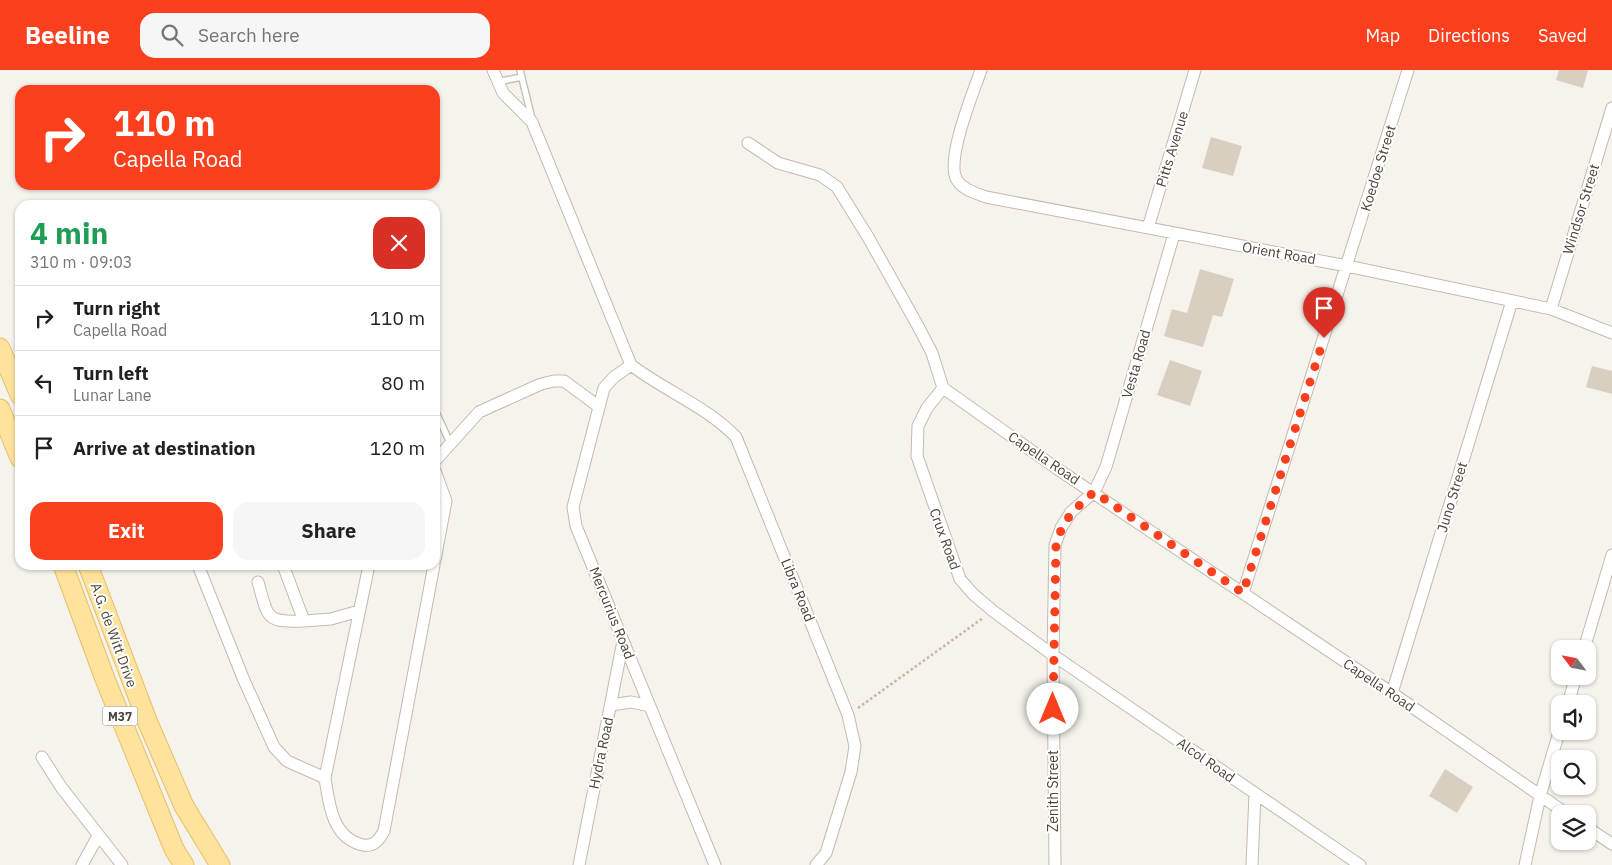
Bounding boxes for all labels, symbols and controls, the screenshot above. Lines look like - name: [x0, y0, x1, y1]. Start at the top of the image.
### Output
- search box: [140, 13, 490, 58]
- text: Beeline: [25, 19, 110, 51]
- icon: search: [158, 21, 186, 49]
- text: Search here: [198, 23, 300, 47]
- text: Map: [1365, 24, 1400, 47]
- text: Directions: [1428, 24, 1510, 47]
- text: Saved: [1538, 24, 1587, 47]
- text: 110 m: [113, 100, 216, 146]
- icon: right: [30, 105, 95, 170]
- street label: Pitts Avenue: [1152, 109, 1192, 189]
- street label: Koedoe Street: [1356, 123, 1400, 213]
- text: Capella Road: [113, 144, 243, 173]
- street label: Windsor Street: [1559, 162, 1603, 256]
- text: 4 min: [30, 213, 108, 252]
- button: close: [373, 217, 425, 269]
- street label: Orient Road: [1241, 238, 1317, 268]
- text: 310 m · 09:03: [30, 252, 132, 272]
- pin: [1303, 287, 1345, 338]
- icon: arrive: [1310, 294, 1338, 322]
- text: Turn right: [73, 296, 160, 320]
- icon: right: [30, 304, 58, 332]
- text: 110 m: [370, 306, 425, 330]
- text: Capella Road: [73, 320, 167, 340]
- street label: Vesta Road: [1118, 328, 1154, 400]
- text: Turn left: [73, 361, 149, 385]
- icon: left: [30, 369, 58, 397]
- text: 80 m: [381, 371, 425, 395]
- text: Lunar Lane: [73, 385, 152, 405]
- street label: Capella Road: [1005, 427, 1083, 489]
- icon: arrive: [30, 434, 58, 462]
- text: Arrive at destination: [73, 436, 256, 460]
- text: 120 m: [370, 436, 425, 460]
- street label: Juno Street: [1433, 460, 1471, 534]
- button: Exit: [30, 502, 223, 560]
- button: Share: [233, 502, 425, 560]
- street label: Crux Road: [926, 506, 964, 572]
- street label: Libra Road: [777, 556, 819, 624]
- street label: Mercurius Road: [585, 564, 639, 662]
- street label: A.G. de Witt Drive: [87, 580, 141, 690]
- north arrow: [1551, 640, 1596, 685]
- map controls: [1551, 640, 1596, 850]
- street label: Capella Road: [1340, 654, 1418, 716]
- position arrow: [1026, 682, 1078, 734]
- button: sound: [1551, 695, 1596, 740]
- road number: M37: [102, 706, 138, 726]
- street label: Hydra Road: [585, 715, 617, 791]
- street label: Alcol Road: [1173, 733, 1239, 787]
- street label: Zenith Street: [1044, 750, 1062, 832]
- button: search: [1551, 750, 1596, 795]
- button: layers: [1551, 805, 1596, 850]

